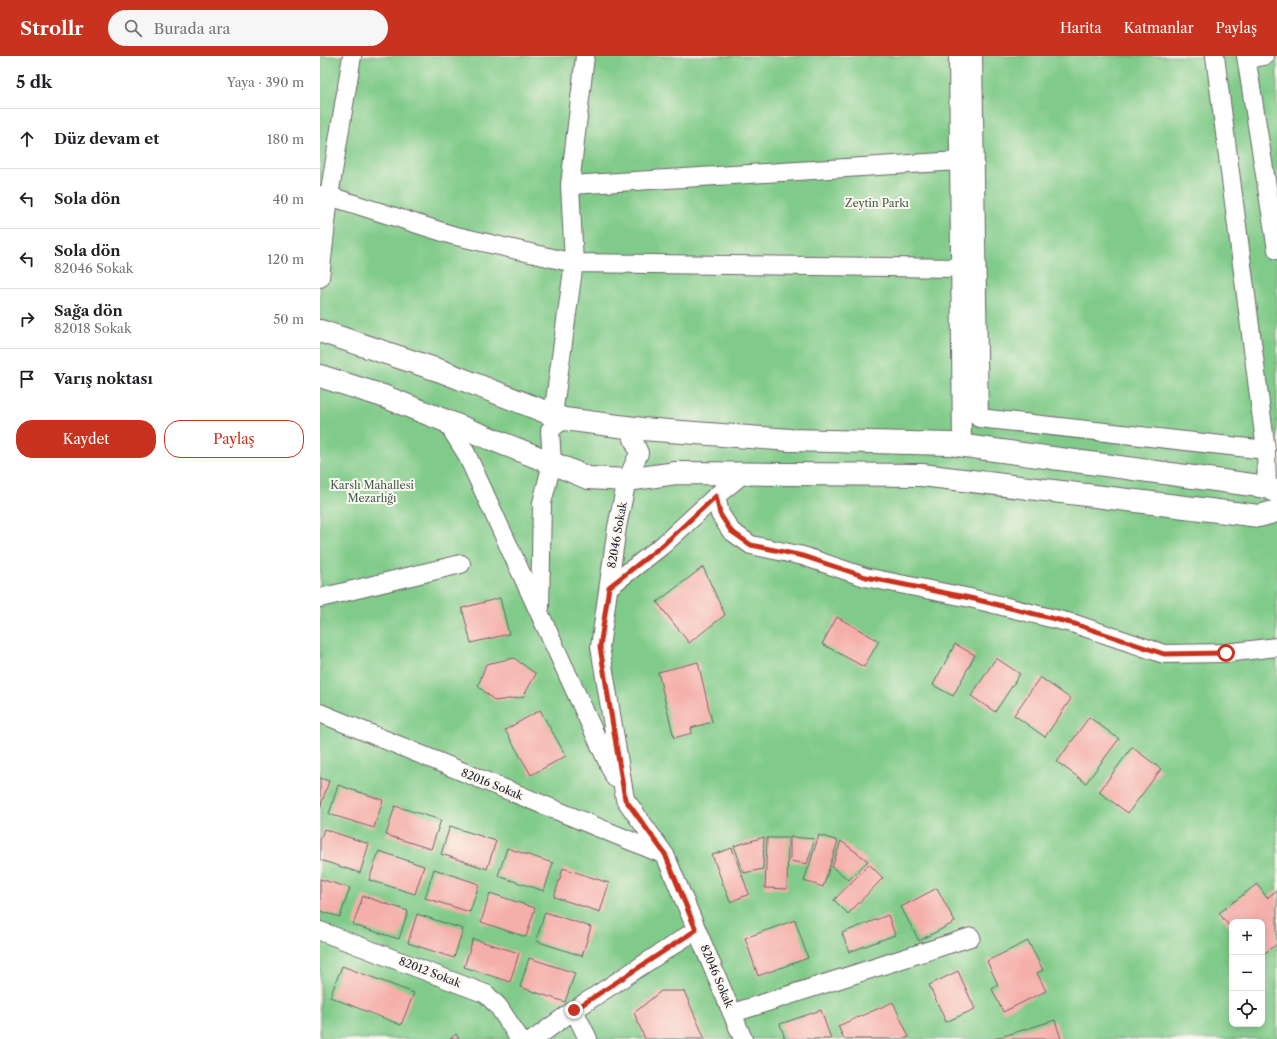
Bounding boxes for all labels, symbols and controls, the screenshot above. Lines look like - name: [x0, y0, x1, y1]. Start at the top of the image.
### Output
- search box: [108, 10, 388, 46]
- text: Strollr: [20, 17, 84, 40]
- icon: search: [122, 17, 144, 39]
- text: Burada ara: [154, 19, 230, 38]
- text: Harita: [1060, 19, 1102, 37]
- text: Katmanlar: [1124, 19, 1194, 37]
- text: Paylaş: [1216, 19, 1257, 37]
- text: 5 dk: [16, 72, 52, 92]
- text: Yaya · 390 m: [227, 74, 304, 90]
- icon: ahead: [16, 128, 38, 150]
- text: Düz devam et: [54, 129, 159, 148]
- text: 180 m: [267, 131, 304, 147]
- icon: left: [16, 188, 38, 210]
- text: Sola dön: [54, 189, 121, 208]
- text: 40 m: [273, 191, 304, 207]
- park label: Zeytin Parkı: [845, 196, 910, 210]
- text: Sola dön: [54, 241, 121, 260]
- icon: left: [16, 248, 38, 270]
- text: 120 m: [267, 251, 304, 267]
- text: 82046 Sokak: [54, 260, 133, 276]
- text: Sağa dön: [54, 301, 123, 320]
- icon: right: [16, 308, 38, 330]
- text: 50 m: [273, 311, 304, 327]
- text: 82018 Sokak: [54, 320, 131, 336]
- icon: arrive: [16, 368, 38, 390]
- text: Varış noktası: [54, 369, 153, 388]
- button: Kaydet: [16, 420, 156, 458]
- button: Paylaş: [164, 420, 304, 458]
- park label: Karslı Mahallesi Mezarlığı: [330, 478, 414, 505]
- street label: 82046 Sokak: [604, 500, 630, 569]
- route start: [1217, 644, 1235, 662]
- street label: 82016 Sokak: [459, 765, 526, 803]
- map controls: [1229, 919, 1265, 1027]
- button: +: [1229, 919, 1265, 955]
- street label: 82046 Sokak: [697, 942, 737, 1010]
- street label: 82012 Sokak: [397, 954, 464, 990]
- button: −: [1229, 955, 1265, 991]
- button: locate: [1229, 991, 1265, 1027]
- route end: [565, 1001, 583, 1019]

